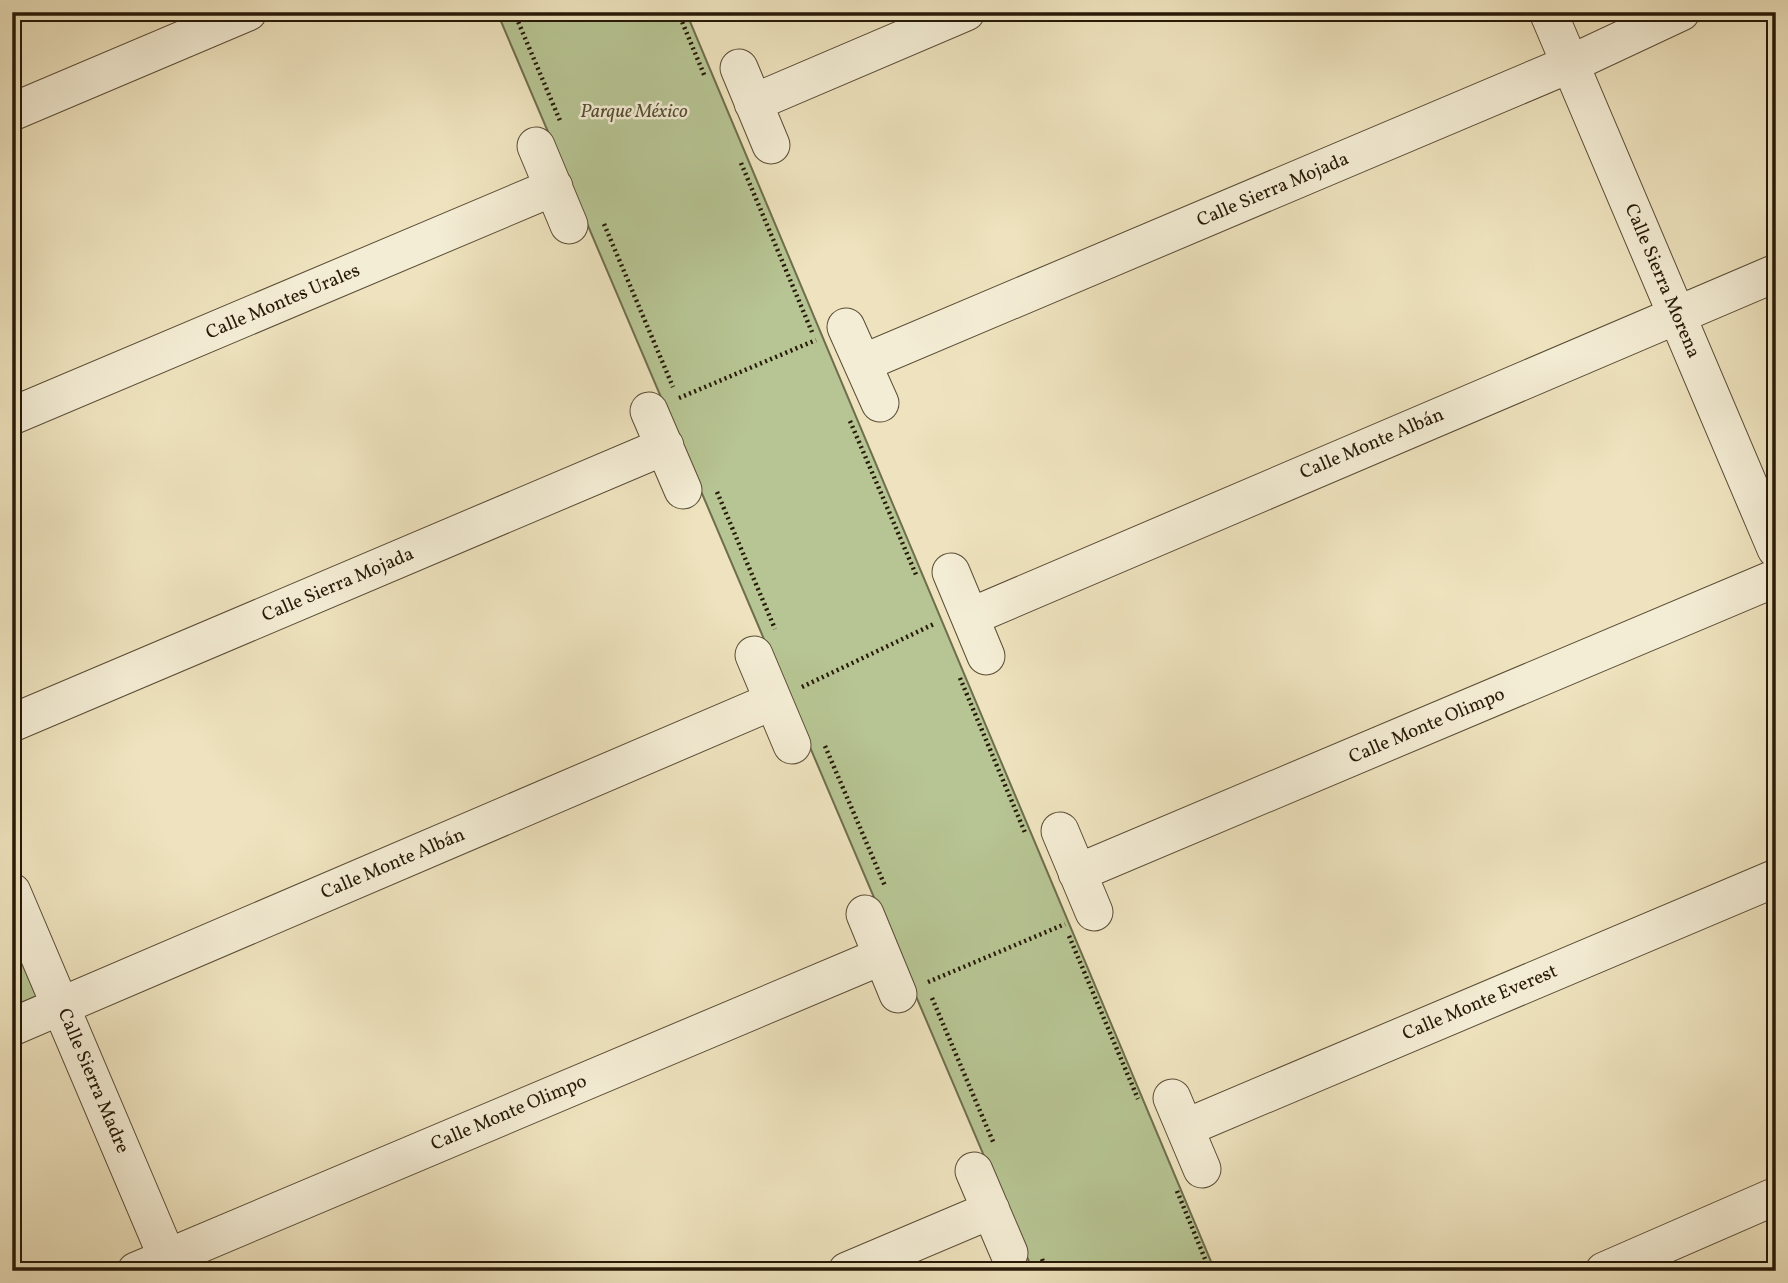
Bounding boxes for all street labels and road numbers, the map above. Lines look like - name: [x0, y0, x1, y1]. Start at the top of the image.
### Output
- street label: Calle Sierra Mojada: [1193, 146, 1353, 234]
- street label: Calle Sierra Morena: [1618, 200, 1706, 362]
- street label: Calle Montes Urales: [202, 258, 364, 346]
- street label: Calle Monte Albán: [1296, 402, 1448, 486]
- street label: Calle Sierra Mojada: [258, 541, 418, 629]
- street label: Calle Monte Olimpo: [1345, 681, 1509, 771]
- street label: Calle Monte Albán: [317, 822, 469, 906]
- street label: Calle Monte Everest: [1398, 958, 1562, 1047]
- street label: Calle Sierra Madre: [51, 1004, 135, 1158]
- street label: Calle Monte Olimpo: [427, 1068, 591, 1158]

